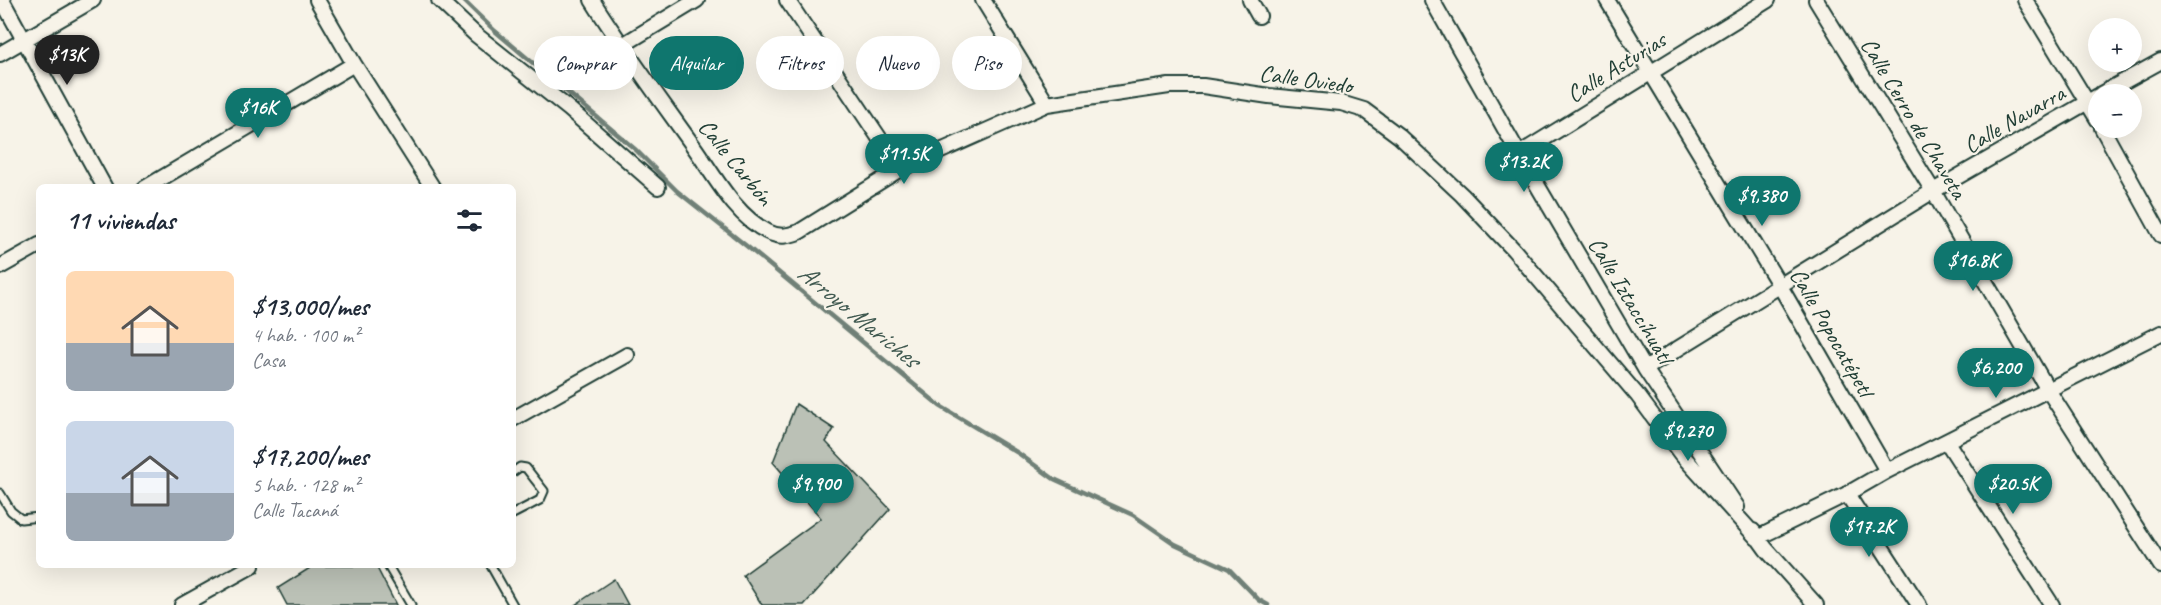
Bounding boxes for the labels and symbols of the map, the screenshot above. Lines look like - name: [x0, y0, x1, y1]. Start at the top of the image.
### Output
- street label: Calle Asturias: [1561, 24, 1673, 109]
- street label: Calle Cerro de Chaveta: [1854, 32, 1975, 205]
- pin: $13K: [31, 35, 103, 86]
- street label: Calle Oviedo: [1258, 58, 1357, 101]
- street label: Calle Navarra: [1958, 77, 2071, 160]
- pin: $16K: [222, 88, 294, 139]
- street label: Calle Carbón: [692, 112, 781, 213]
- pin: $11.5K: [855, 134, 953, 185]
- pin: $13.2K: [1475, 142, 1573, 193]
- pin: $9,380: [1713, 176, 1811, 227]
- street label: Calle Iztaccíhuatl: [1582, 231, 1682, 372]
- pin: $16.8K: [1924, 241, 2022, 292]
- water label: Arroyo Mariches: [791, 256, 930, 378]
- street label: Calle Popocatépetl: [1783, 263, 1883, 405]
- pin: $6,200: [1947, 348, 2045, 399]
- pin: $9,270: [1639, 411, 1737, 462]
- pin: $9,900: [767, 464, 865, 515]
- pin: $20.5K: [1964, 464, 2062, 515]
- pin: $17.2K: [1820, 507, 1918, 558]

